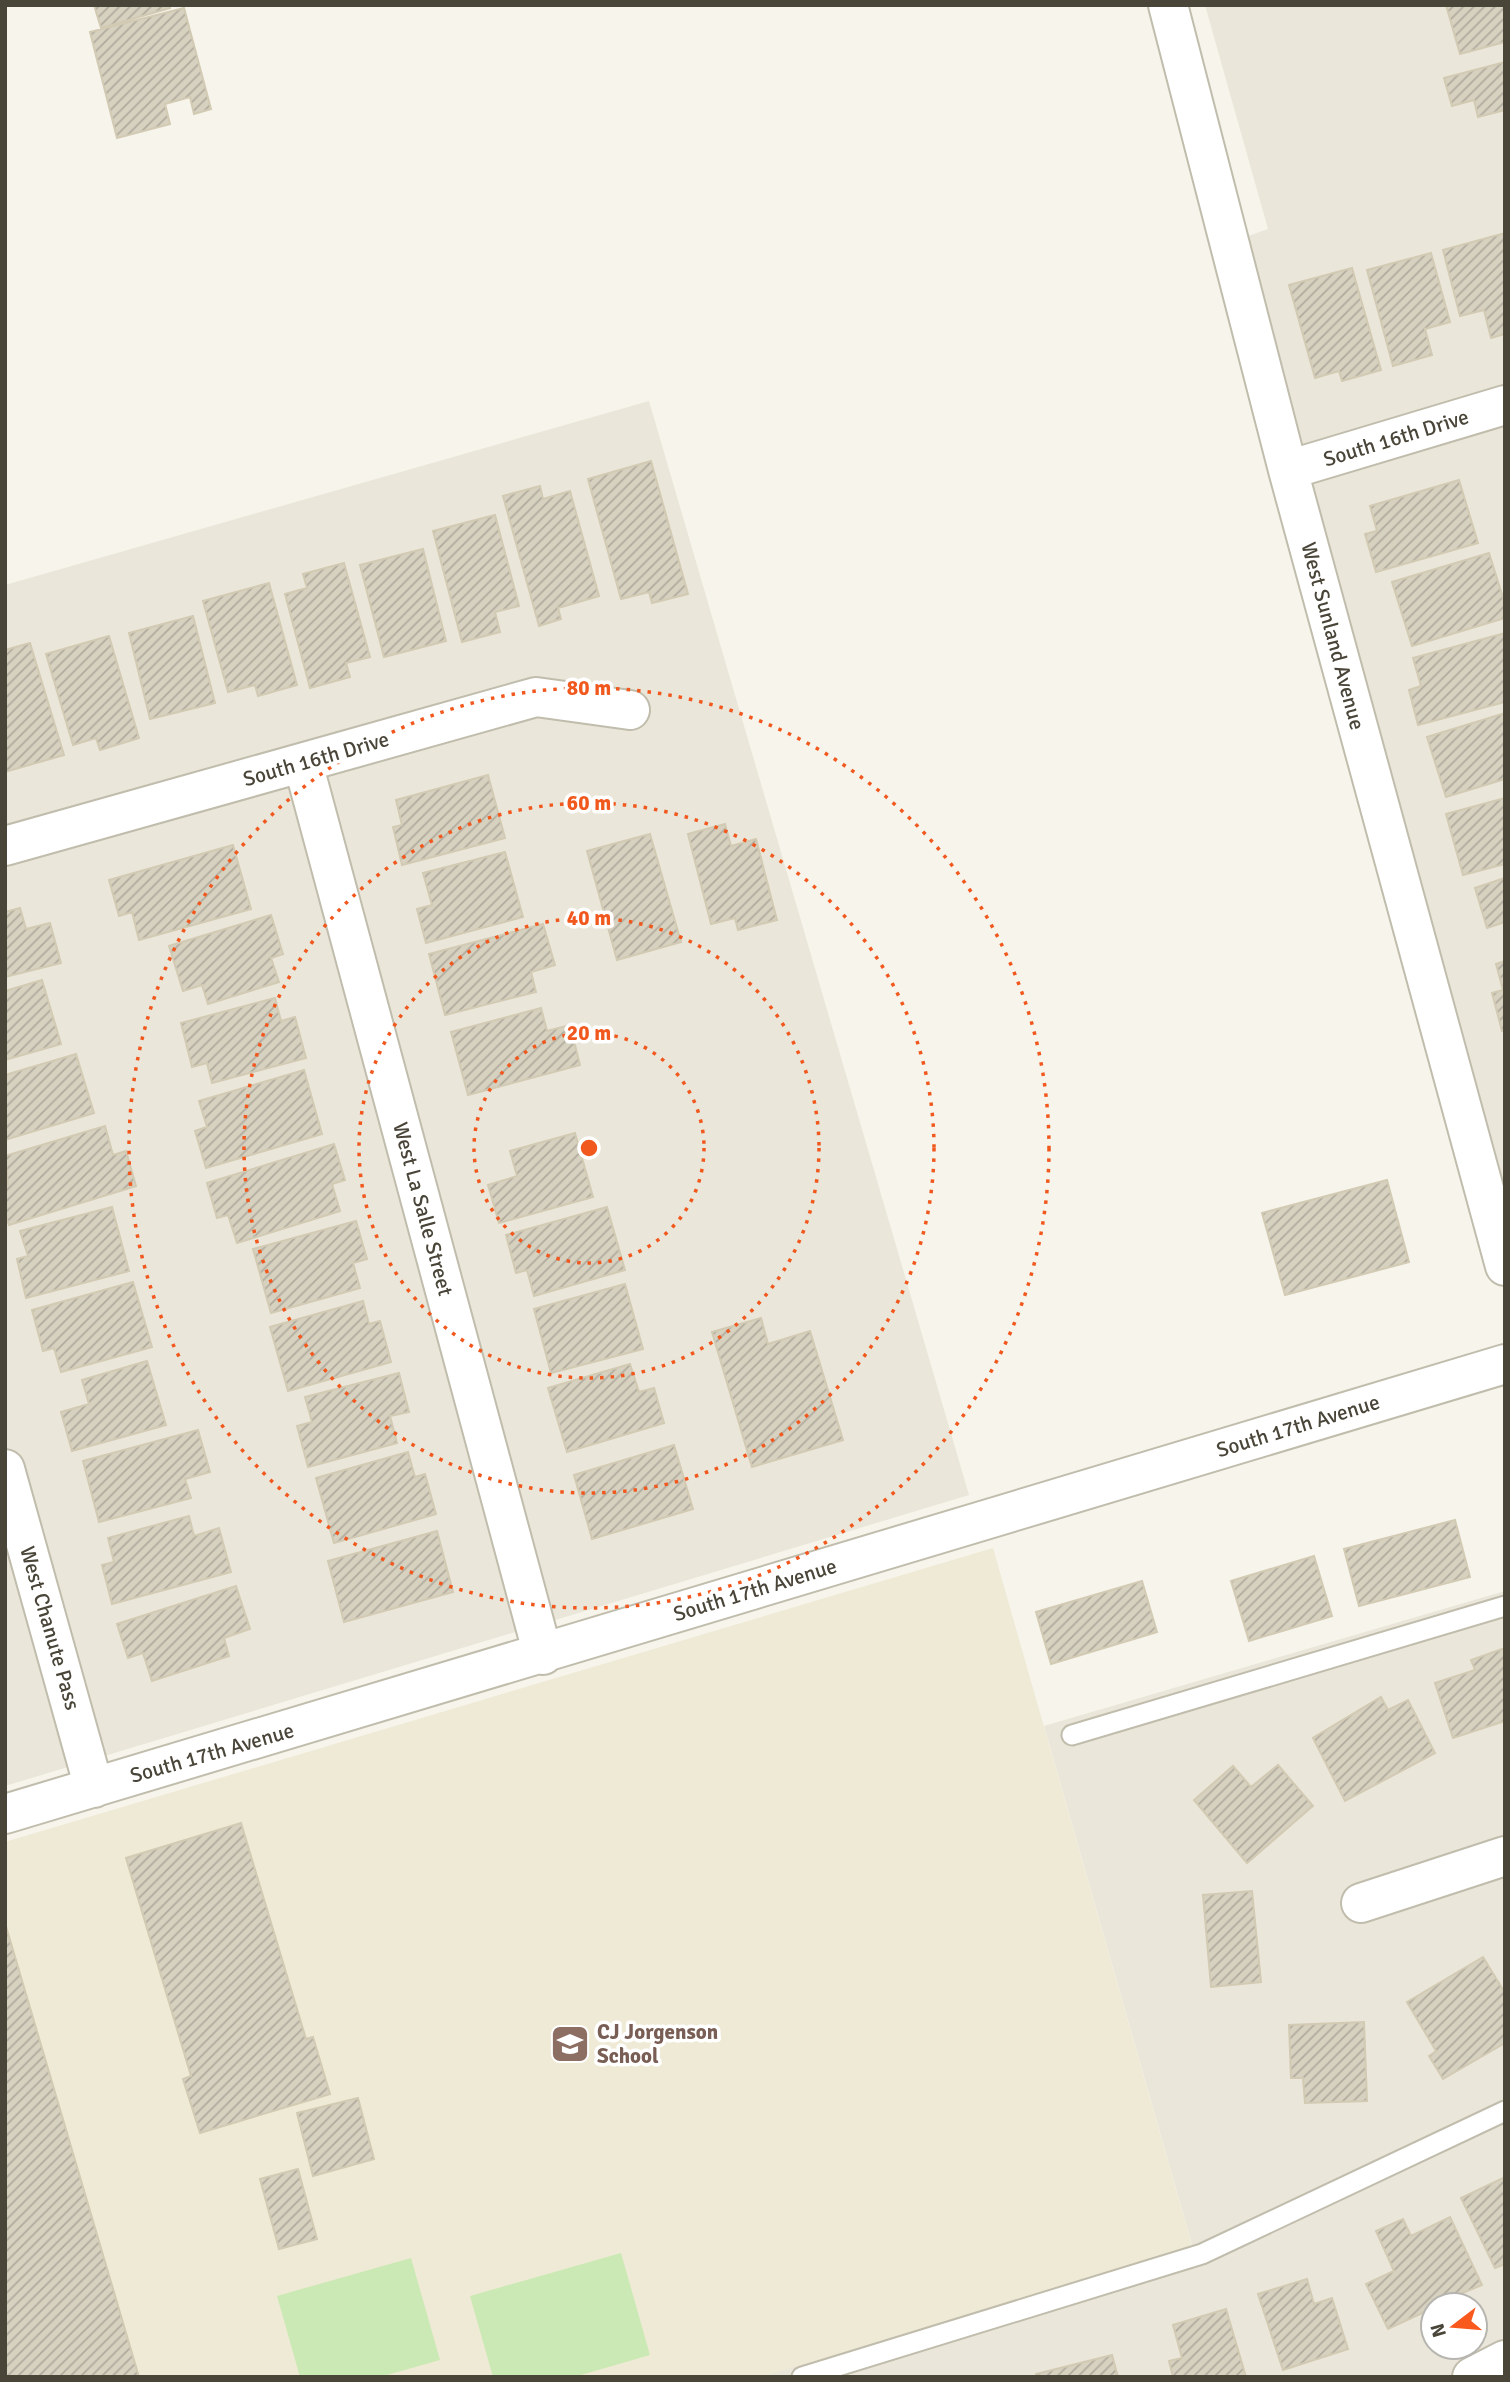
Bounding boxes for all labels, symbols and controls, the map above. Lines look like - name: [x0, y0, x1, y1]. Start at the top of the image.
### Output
- street label: South 16th Drive: [1320, 404, 1472, 472]
- street label: West Sunland Avenue: [1295, 539, 1371, 733]
- text: 80 m: [567, 675, 611, 701]
- street label: South 16th Drive: [240, 726, 392, 792]
- text: 60 m: [567, 790, 611, 816]
- text: 40 m: [567, 905, 611, 931]
- text: 20 m: [567, 1020, 611, 1046]
- street label: West La Salle Street: [387, 1119, 459, 1299]
- centre of rings: [577, 1136, 601, 1160]
- street label: South 17th Avenue: [1213, 1389, 1383, 1463]
- street label: West Chanute Pass: [14, 1543, 86, 1713]
- street label: South 17th Avenue: [670, 1553, 840, 1627]
- street label: South 17th Avenue: [127, 1717, 297, 1789]
- place label: CJ Jorgenson School: [597, 2019, 718, 2069]
- school or university icon: CJ Jorgenson School: [549, 2023, 591, 2065]
- north arrow: [1419, 2291, 1489, 2361]
- text: N: [1425, 2321, 1452, 2340]

